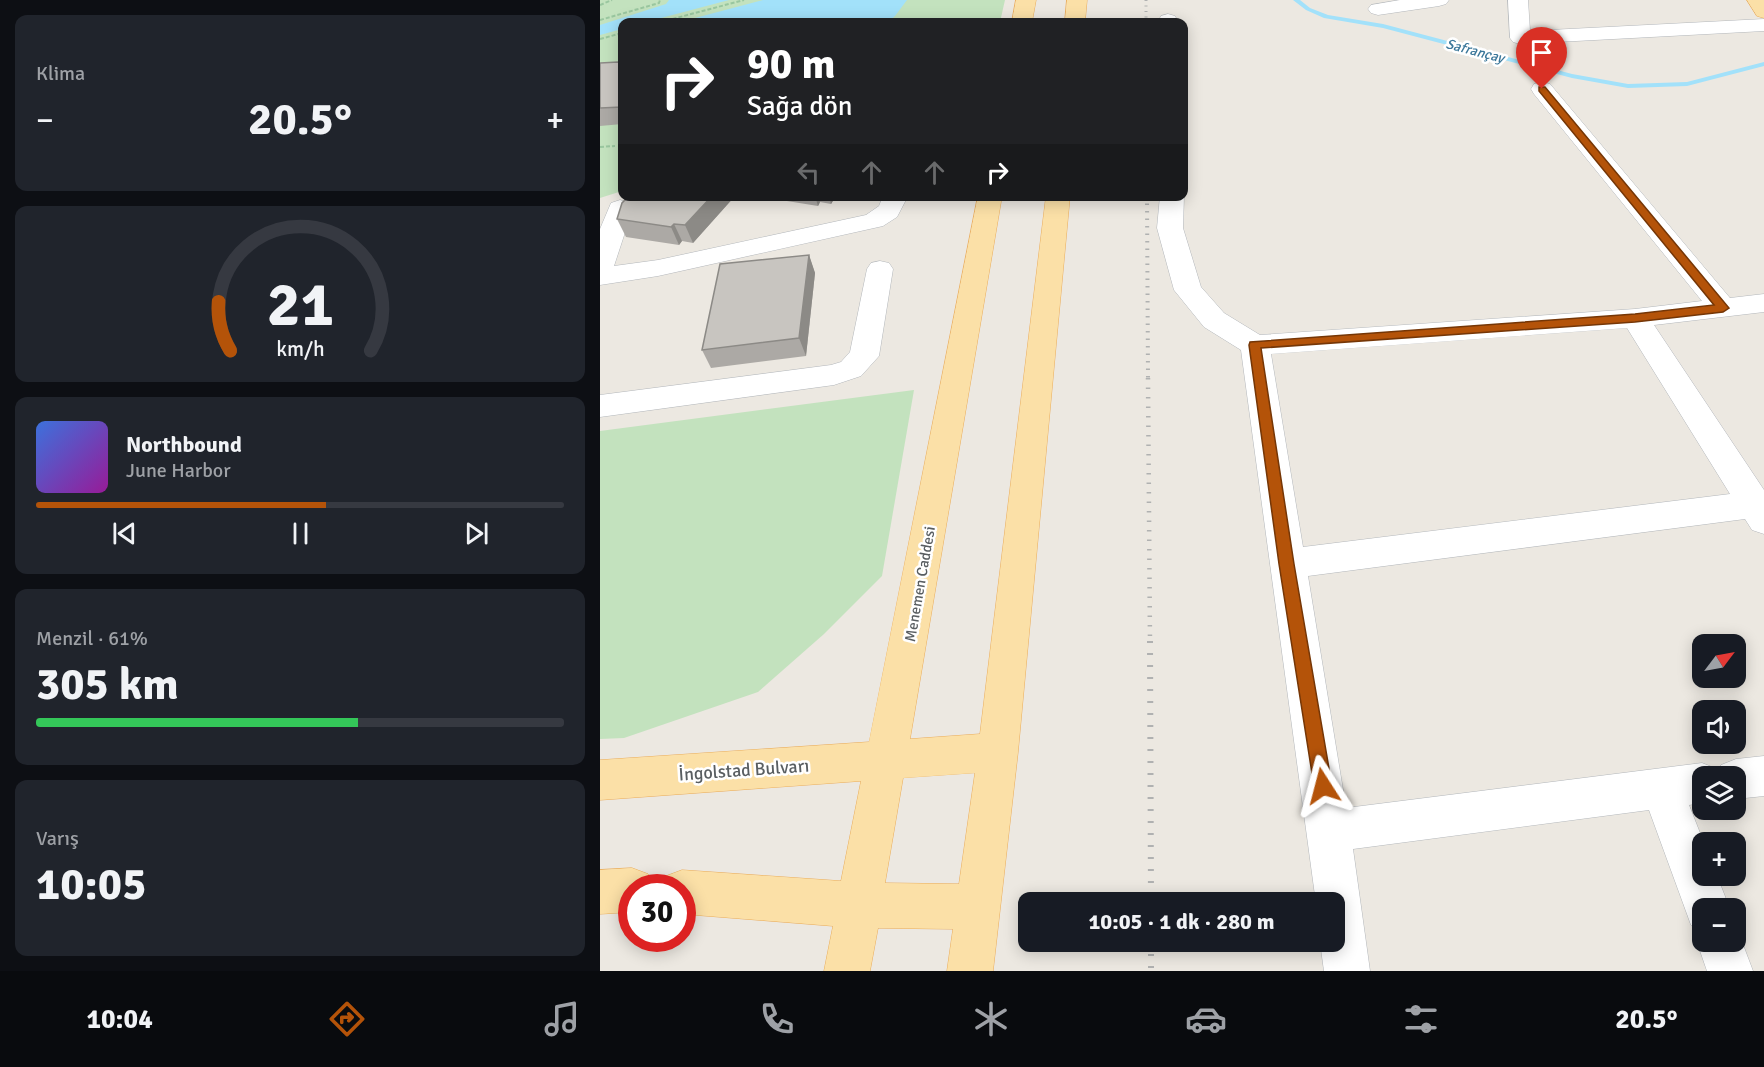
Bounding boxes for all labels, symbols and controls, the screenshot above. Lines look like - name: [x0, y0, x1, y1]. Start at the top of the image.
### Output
- pin: [1516, 27, 1567, 89]
- water label: Safrançay: [1444, 35, 1508, 68]
- icon: arrive: [1525, 36, 1558, 69]
- text: 90 m: [747, 39, 836, 90]
- icon: right: [648, 42, 726, 120]
- text: Klima: [36, 61, 85, 86]
- text: Sağa dön: [747, 90, 853, 123]
- text: 20.5°: [248, 92, 352, 147]
- text: −: [36, 100, 54, 141]
- text: +: [546, 100, 564, 141]
- icon: left: [792, 156, 825, 189]
- icon: ahead: [855, 156, 888, 189]
- icon: ahead: [918, 156, 951, 189]
- icon: right: [981, 156, 1014, 189]
- text: 21: [266, 266, 334, 343]
- text: km/h: [276, 337, 324, 363]
- text: Northbound: [126, 431, 242, 458]
- text: June Harbor: [126, 458, 231, 483]
- icon: previous: [108, 517, 141, 550]
- icon: pause: [284, 517, 317, 550]
- icon: next: [460, 517, 493, 550]
- street label: Menemen Caddesi: [901, 525, 939, 643]
- text: Menzil · 61%: [36, 626, 148, 651]
- north arrow: [1692, 634, 1746, 688]
- map controls: [1692, 634, 1746, 952]
- text: 305 km: [36, 657, 179, 712]
- button: sound: [1692, 700, 1746, 754]
- street label: İngolstad Bulvarı: [678, 754, 810, 786]
- position arrow: [1291, 754, 1355, 818]
- button: layers: [1692, 766, 1746, 820]
- text: Varış: [36, 826, 79, 851]
- button: +: [1692, 832, 1746, 886]
- text: 10:05: [36, 857, 146, 912]
- speed limit sign: 30: [618, 874, 696, 952]
- button: −: [1692, 898, 1746, 952]
- text: 10:05 · 1 dk · 280 m: [1088, 908, 1275, 935]
- icon: directions: [326, 998, 368, 1040]
- icon: music: [541, 998, 583, 1040]
- icon: phone: [756, 998, 798, 1040]
- icon: climate: [970, 998, 1012, 1040]
- icon: car: [1185, 998, 1227, 1040]
- icon: filters: [1400, 998, 1442, 1040]
- text: 10:04: [86, 1003, 153, 1036]
- text: 20.5°: [1615, 1003, 1677, 1036]

